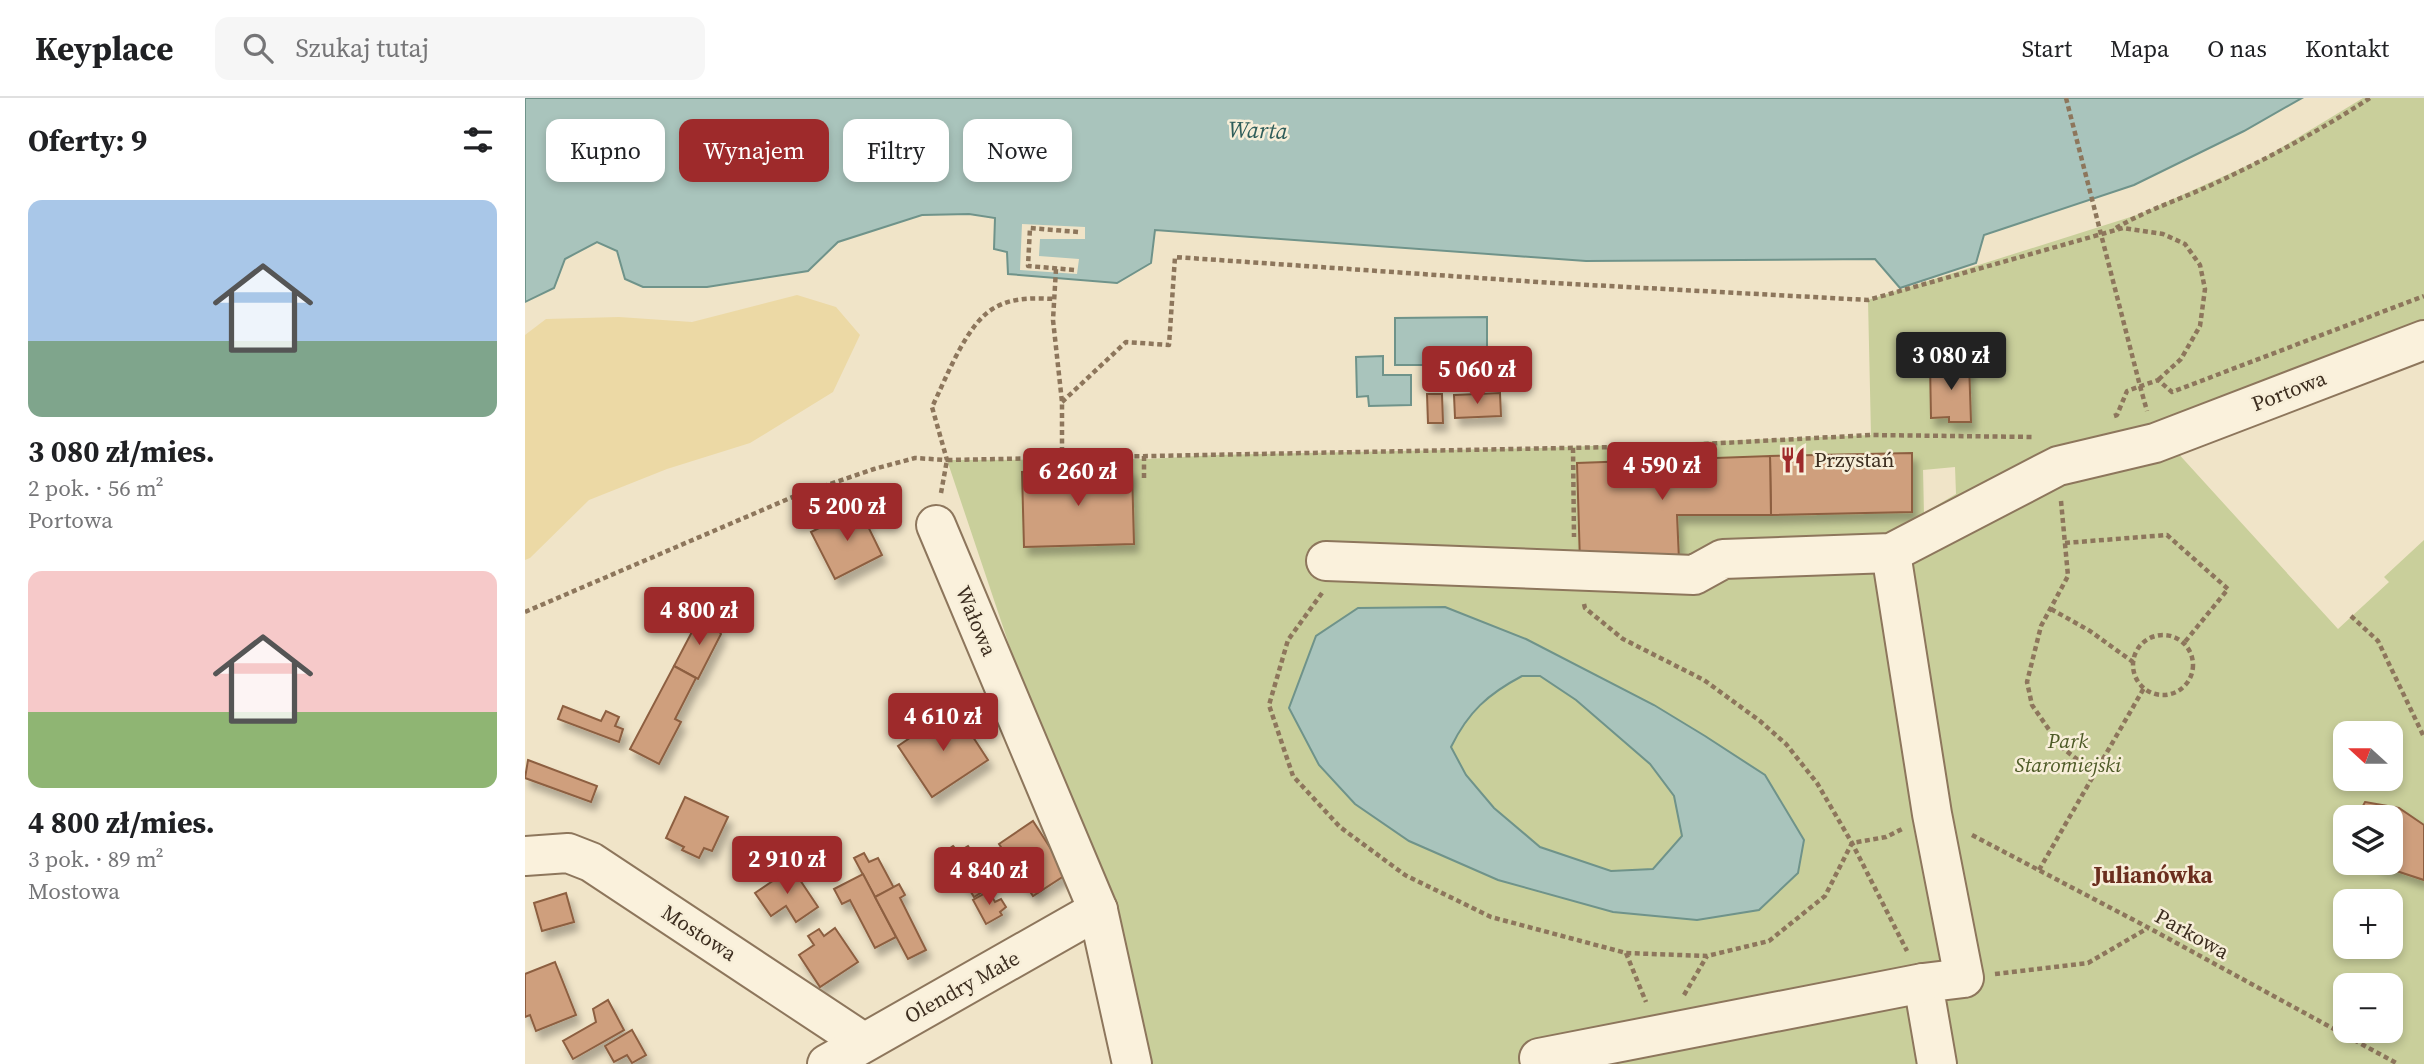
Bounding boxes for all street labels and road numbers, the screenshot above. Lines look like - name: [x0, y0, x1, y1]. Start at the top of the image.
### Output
- street label: Portowa: [2247, 363, 2330, 418]
- street label: Wałowa: [949, 581, 1004, 661]
- street label: Mostowa: [656, 898, 743, 968]
- street label: Parkowa: [2150, 901, 2235, 966]
- street label: Olendry Małe: [899, 943, 1024, 1030]

